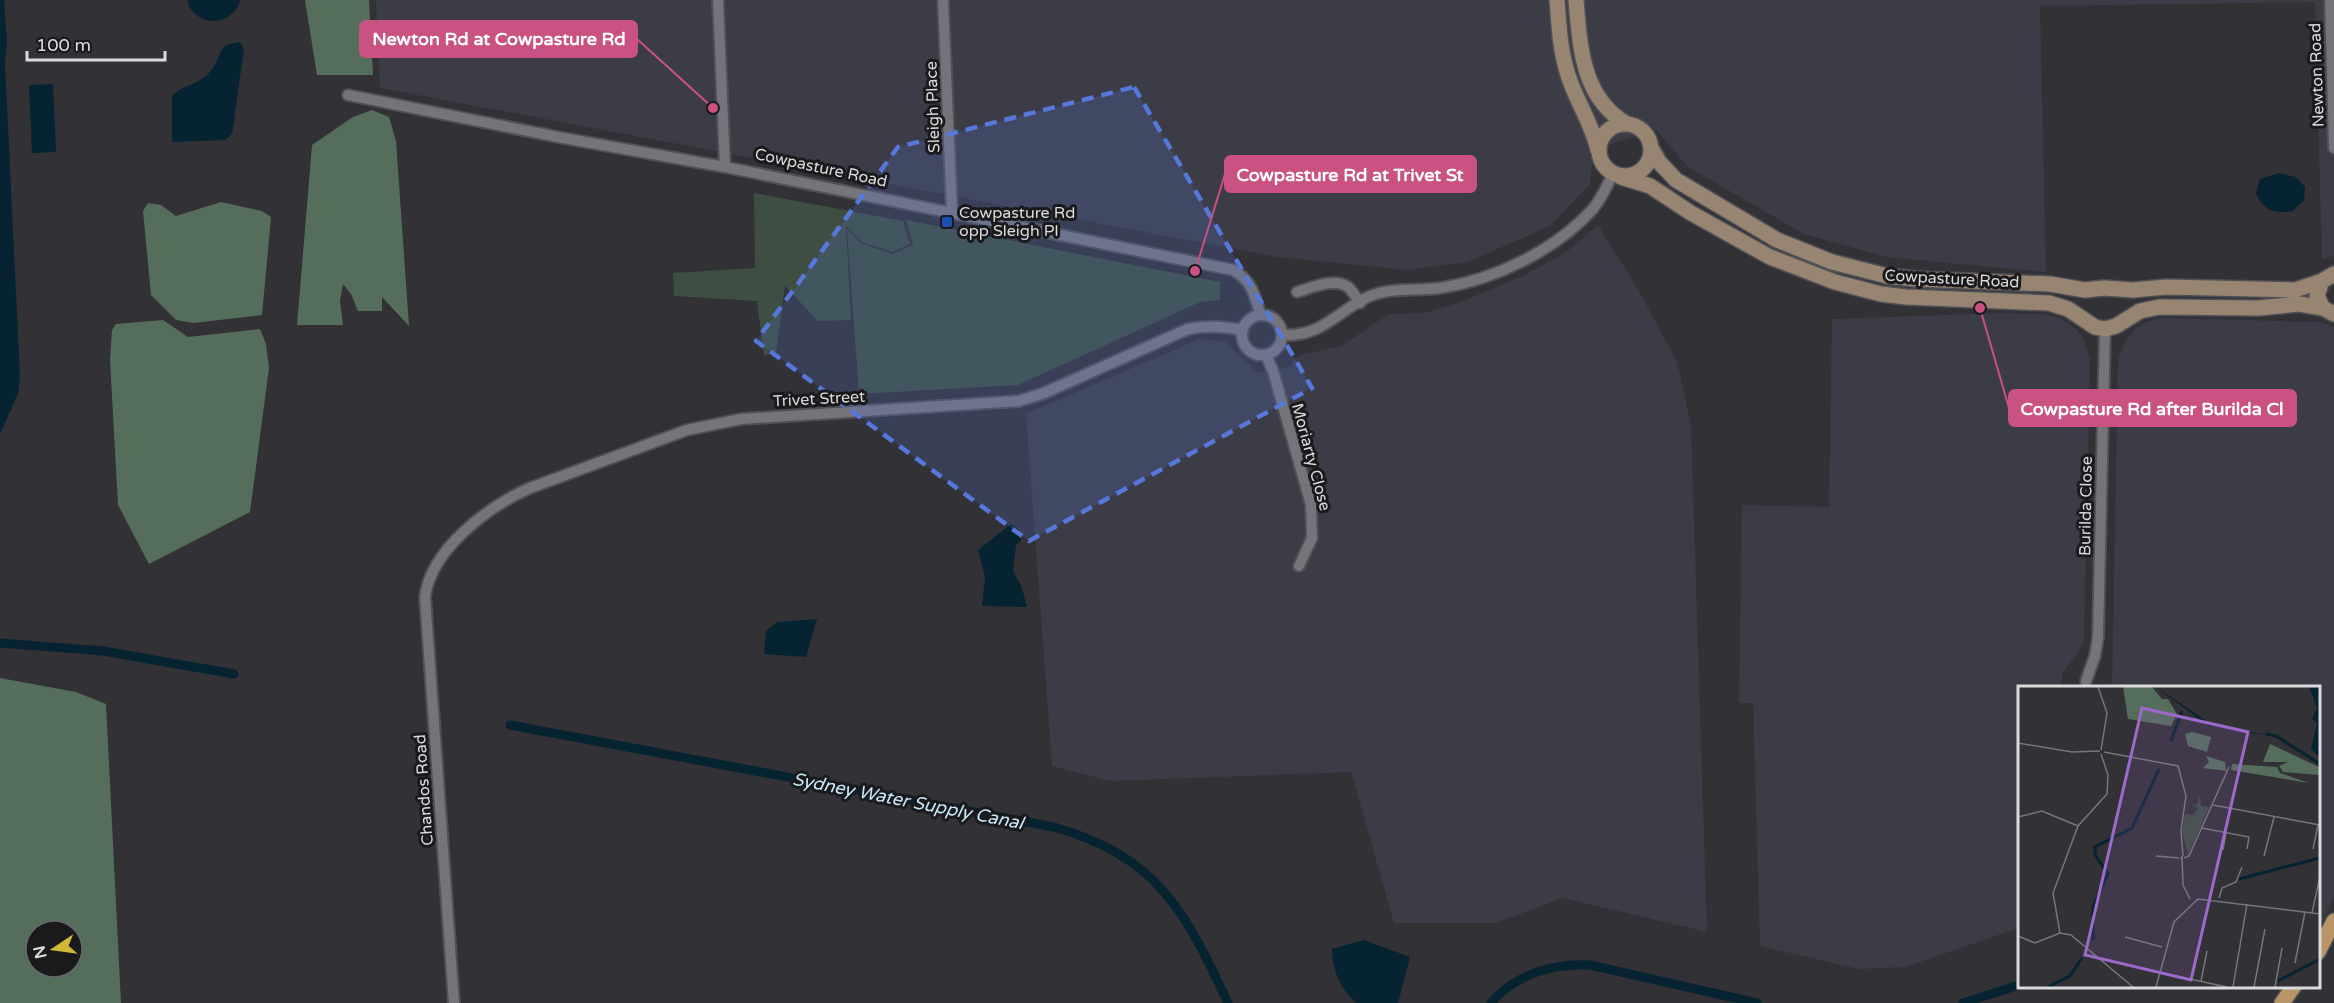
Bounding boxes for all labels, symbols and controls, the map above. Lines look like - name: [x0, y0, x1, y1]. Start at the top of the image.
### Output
- callout: Newton Rd at Cowpasture Rd: [360, 21, 637, 57]
- street label: Newton Road: [2305, 22, 2329, 128]
- scale bar: [27, 24, 165, 62]
- text: Newton Rd at Cowpasture Rd: [372, 28, 626, 50]
- text: 100 m: [36, 34, 91, 56]
- street label: Sleigh Place: [921, 61, 945, 153]
- street label: Cowpasture Road: [753, 144, 889, 192]
- callout: Cowpasture Rd at Trivet St: [1225, 156, 1476, 192]
- text: Cowpasture Rd at Trivet St: [1237, 164, 1464, 186]
- place label: Cowpasture Rd opp Sleigh Pl: [959, 203, 1075, 241]
- marker: Cowpasture Rd opp Sleigh Pl: [940, 215, 954, 229]
- street label: Cowpasture Road: [1884, 265, 2020, 293]
- street label: Trivet Street: [772, 387, 866, 411]
- callout: Cowpasture Rd after Burilda Cl: [2009, 390, 2296, 426]
- text: Cowpasture Rd after Burilda Cl: [2021, 398, 2283, 420]
- street label: Moriarty Close: [1287, 401, 1335, 513]
- street label: Burilda Close: [2075, 456, 2097, 556]
- inset map: [2018, 686, 2319, 988]
- street label: Chandos Road: [410, 734, 438, 846]
- water label: Sydney Water Supply Canal: [791, 768, 1028, 835]
- north arrow: [24, 919, 84, 979]
- text: N: [29, 944, 52, 961]

